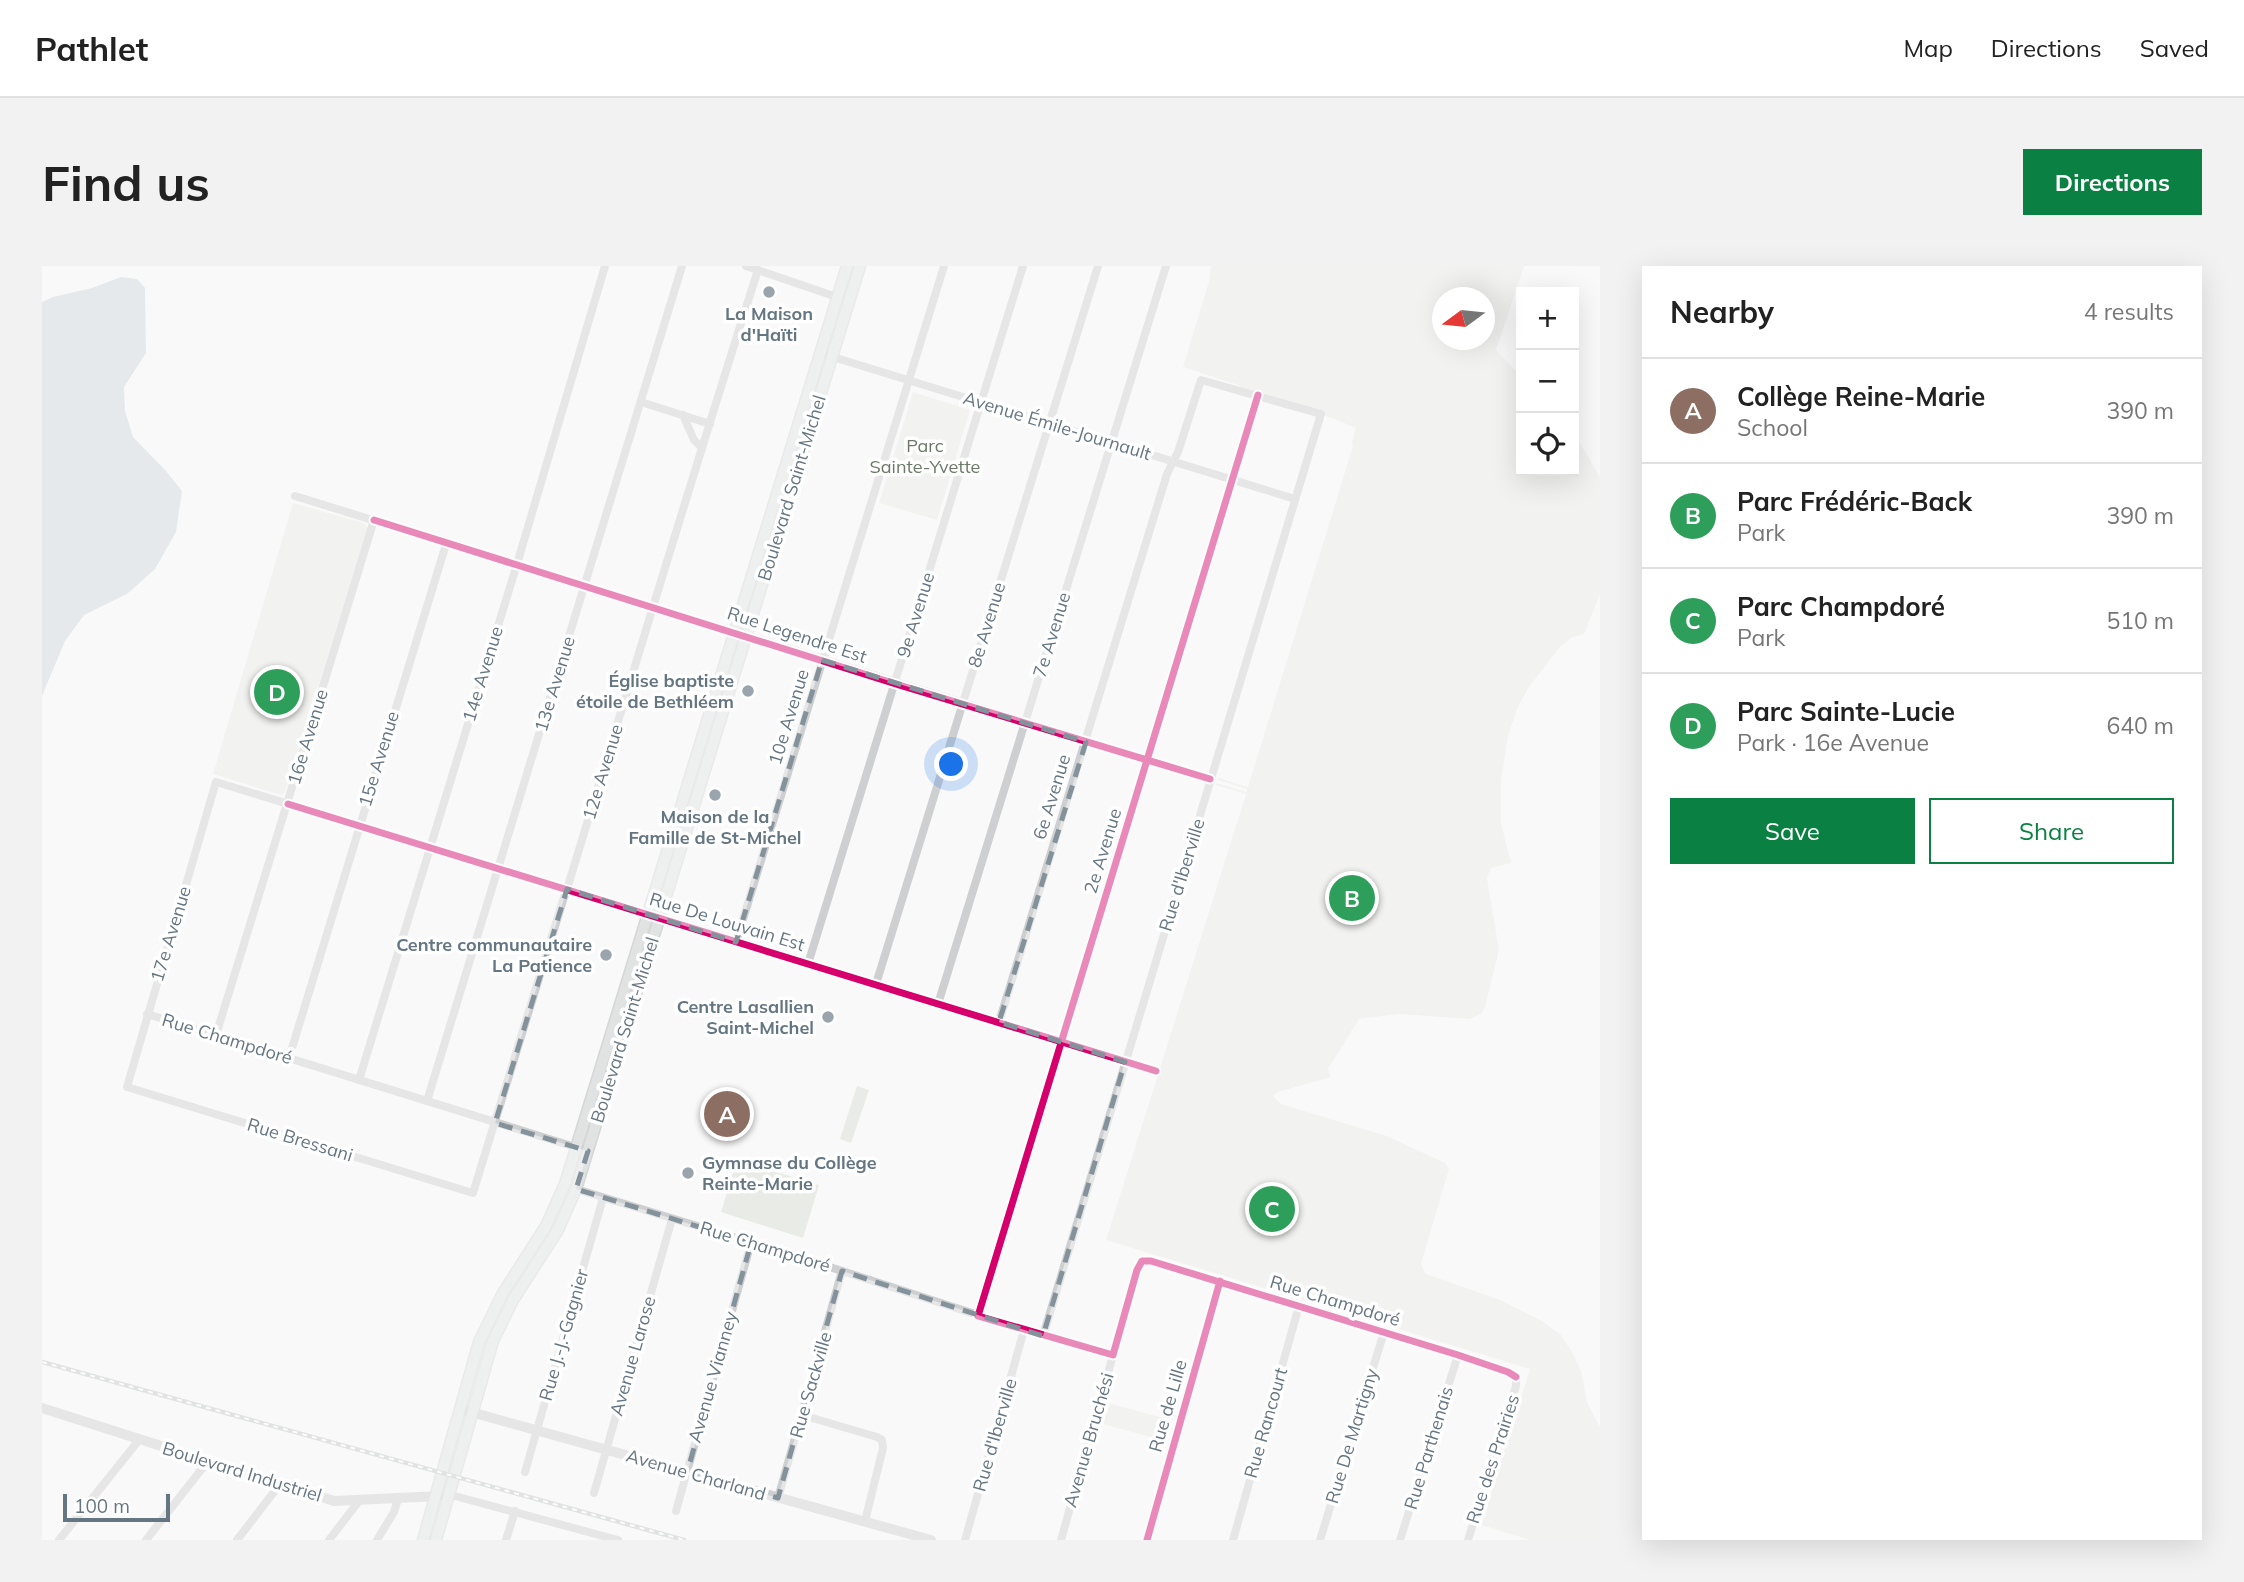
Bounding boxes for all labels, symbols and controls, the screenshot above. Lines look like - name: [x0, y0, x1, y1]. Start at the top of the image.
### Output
- text: Pathlet: [35, 28, 148, 69]
- text: Map: [1903, 33, 1953, 63]
- text: Directions: [1991, 33, 2102, 63]
- text: Saved: [2140, 33, 2209, 63]
- button: Directions: [2023, 149, 2202, 215]
- text: Find us: [42, 152, 210, 213]
- marker: La Maison d'Haïti: [761, 284, 777, 300]
- north arrow: [1432, 287, 1495, 350]
- map controls: [1516, 287, 1579, 476]
- button: +: [1516, 287, 1579, 350]
- text: Nearby: [1670, 293, 1774, 331]
- text: 4 results: [2084, 297, 2174, 326]
- place label: La Maison d'Haïti: [725, 302, 813, 346]
- button: −: [1516, 350, 1579, 413]
- text: Collège Reine-Marie: [1737, 380, 1985, 413]
- street label: Avenue Émile-Journault: [961, 386, 1154, 465]
- street label: Boulevard Saint-Michel: [752, 392, 831, 583]
- text: A: [1684, 396, 1702, 425]
- text: 390 m: [2106, 396, 2174, 425]
- button: locate: [1516, 413, 1579, 476]
- text: School: [1737, 413, 1808, 442]
- park label: Parc Sainte-Yvette: [870, 434, 980, 478]
- text: Parc Frédéric-Back: [1737, 485, 1972, 518]
- text: B: [1685, 501, 1701, 530]
- text: 390 m: [2106, 501, 2174, 530]
- text: Park: [1737, 518, 1785, 547]
- street label: 9e Avenue: [892, 569, 939, 660]
- street label: 8e Avenue: [963, 579, 1010, 670]
- street label: 7e Avenue: [1028, 589, 1075, 680]
- text: Parc Champdoré: [1737, 590, 1945, 623]
- street label: Rue Legendre Est: [724, 601, 870, 668]
- text: C: [1685, 606, 1701, 635]
- text: 510 m: [2106, 606, 2174, 635]
- street label: 14e Avenue: [457, 623, 508, 724]
- text: Park: [1737, 623, 1785, 652]
- street label: 13e Avenue: [529, 633, 580, 734]
- pin: D: [254, 666, 300, 718]
- street label: 10e Avenue: [763, 666, 814, 767]
- place label: Église baptiste étoile de Bethléem: [576, 669, 734, 713]
- marker: Église baptiste étoile de Bethléem: [740, 683, 756, 699]
- street label: 16e Avenue: [282, 686, 333, 787]
- text: Parc Sainte-Lucie: [1737, 695, 1955, 728]
- street label: 15e Avenue: [353, 708, 404, 809]
- text: D: [1684, 711, 1702, 740]
- text: 640 m: [2106, 711, 2174, 740]
- street label: 12e Avenue: [577, 721, 628, 822]
- text: Park · 16e Avenue: [1737, 728, 1929, 757]
- your location: [934, 747, 968, 781]
- street label: 6e Avenue: [1028, 751, 1075, 842]
- marker: Maison de la Famille de St-Michel: [707, 787, 723, 803]
- button: Save: [1670, 798, 1915, 864]
- button: Share: [1929, 798, 2174, 864]
- place label: Maison de la Famille de St-Michel: [628, 805, 802, 849]
- street label: 2e Avenue: [1079, 805, 1126, 896]
- street label: Rue d'Iberville: [1153, 816, 1210, 934]
- pin: B: [1329, 872, 1375, 924]
- street label: 17e Avenue: [145, 883, 196, 984]
- street label: Rue De Louvain Est: [647, 887, 807, 956]
- place label: Centre communautaire La Patience: [396, 933, 592, 977]
- street label: Boulevard Saint-Michel: [585, 934, 664, 1125]
- marker: Centre communautaire La Patience: [598, 947, 614, 963]
- place label: Centre Lasallien Saint-Michel: [677, 995, 814, 1039]
- street label: Rue Champdoré: [159, 1008, 295, 1069]
- marker: Centre Lasallien Saint-Michel: [820, 1009, 836, 1025]
- pin: A: [704, 1088, 750, 1140]
- street label: Rue Bressani: [245, 1113, 356, 1166]
- place label: Gymnase du Collège Reinte-Marie: [702, 1151, 877, 1195]
- marker: Gymnase du Collège Reinte-Marie: [680, 1165, 696, 1181]
- pin: C: [1249, 1183, 1295, 1235]
- street label: Rue Champdoré: [697, 1216, 833, 1277]
- street label: Rue J.-J.-Gagnier: [534, 1266, 593, 1404]
- street label: Rue Champdoré: [1267, 1270, 1403, 1331]
- street label: Avenue Larose: [604, 1293, 661, 1418]
- street label: Avenue Vianney: [683, 1308, 742, 1445]
- street label: Rue Sackville: [784, 1329, 837, 1441]
- street label: Rue de Lille: [1143, 1357, 1192, 1455]
- street label: Rue Rancourt: [1239, 1365, 1292, 1481]
- street label: Rue De Martigny: [1320, 1365, 1383, 1506]
- street label: Avenue Bruchési: [1058, 1370, 1119, 1510]
- street label: Rue d'Iberville: [967, 1376, 1022, 1494]
- street label: Rue Parthenais: [1399, 1383, 1458, 1512]
- street label: Rue des Prairies: [1461, 1391, 1524, 1526]
- street label: Boulevard Industriel: [160, 1436, 325, 1507]
- street label: Avenue Charland: [624, 1444, 769, 1505]
- scale bar: [63, 1491, 170, 1523]
- text: 100 m: [74, 1494, 130, 1518]

